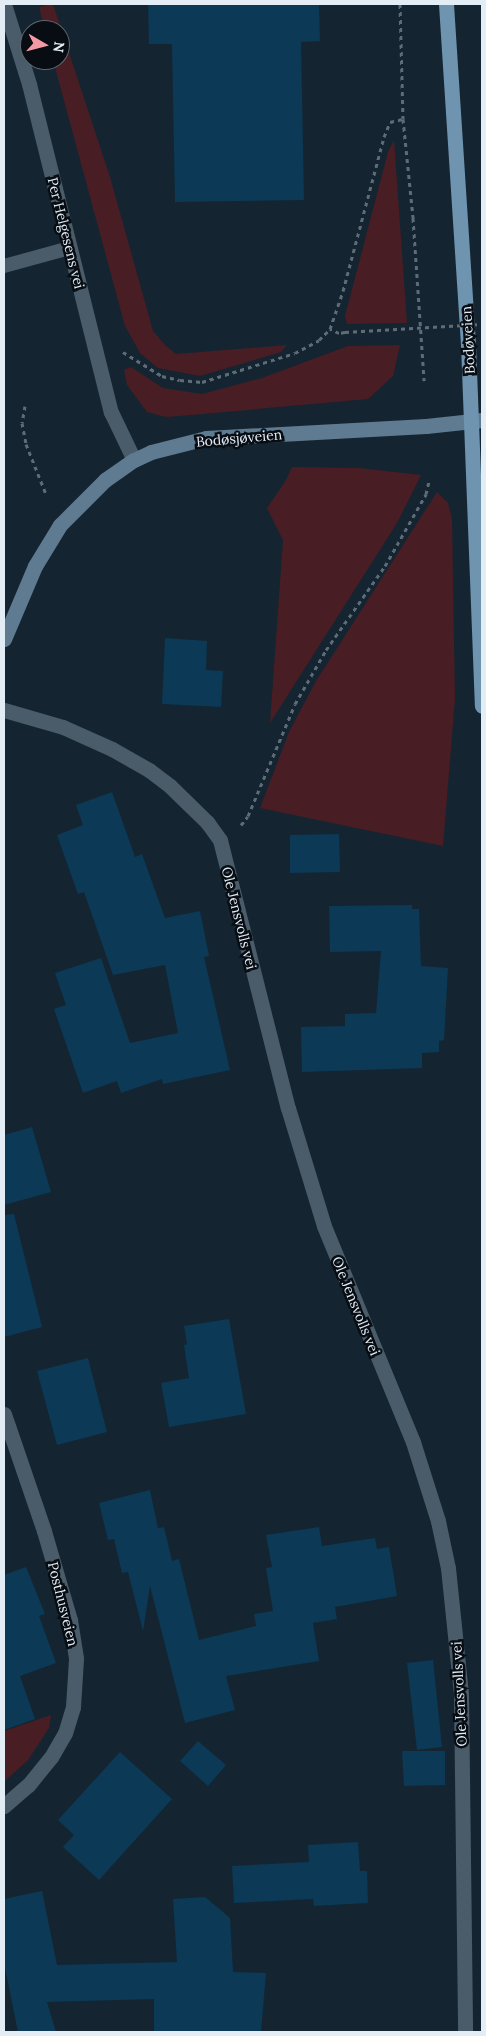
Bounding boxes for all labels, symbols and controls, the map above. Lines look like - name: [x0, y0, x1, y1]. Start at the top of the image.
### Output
- north arrow: [20, 20, 70, 70]
- text: N: [49, 40, 69, 54]
- street label: Per Helgesens vei: [44, 176, 88, 290]
- street label: Bodøveien: [458, 306, 478, 374]
- street label: Bodøsjøveien: [195, 426, 283, 450]
- street label: Ole Jensvolls vei: [218, 865, 260, 971]
- street label: Ole Jensvolls vei: [328, 1254, 384, 1358]
- street label: Posthusveien: [44, 1560, 82, 1648]
- street label: Ole Jensvolls vei: [448, 1641, 470, 1747]

